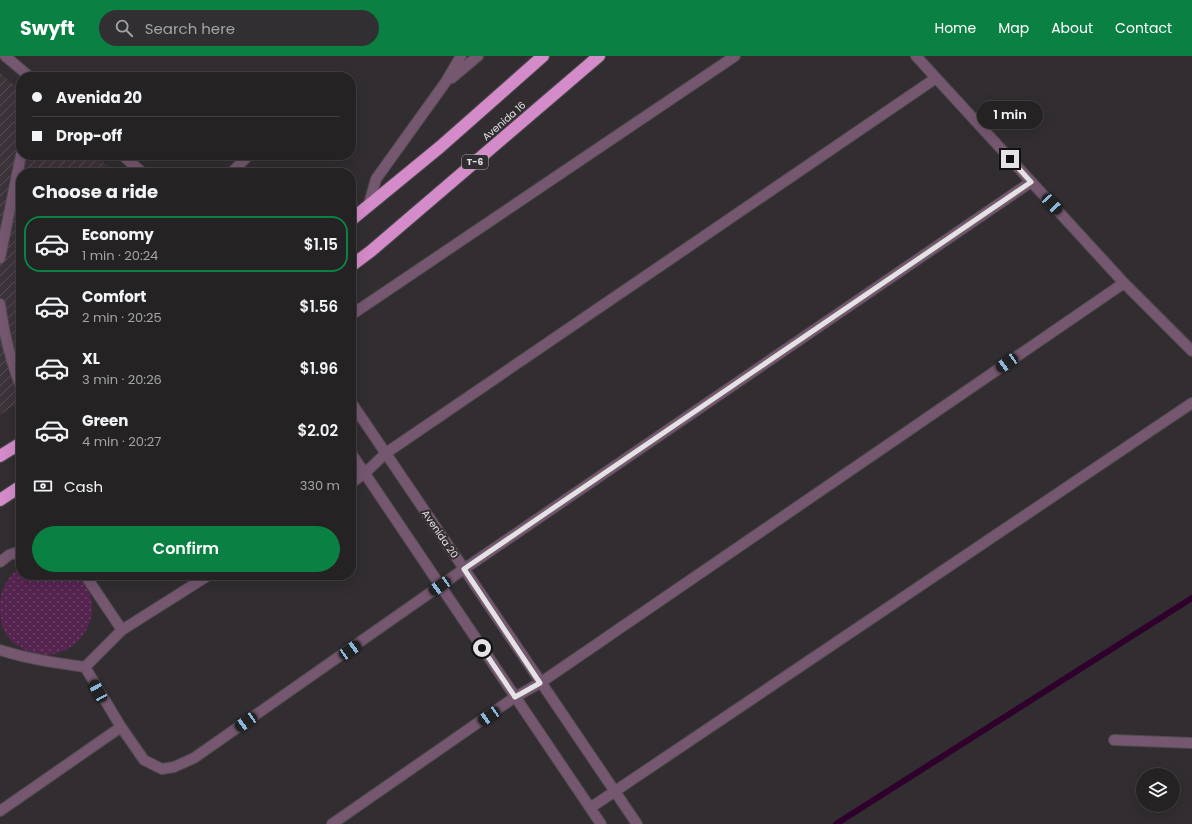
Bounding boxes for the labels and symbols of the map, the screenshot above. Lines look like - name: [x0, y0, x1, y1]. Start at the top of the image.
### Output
- street label: Avenida 16: [479, 98, 529, 144]
- callout: 1 min: [977, 101, 1043, 129]
- route end: [1001, 150, 1019, 168]
- road number: T-6: [462, 155, 488, 169]
- car: [1039, 191, 1065, 217]
- car: [994, 351, 1020, 375]
- street label: Avenida 20: [418, 507, 462, 561]
- car: [427, 574, 453, 598]
- car: [337, 638, 363, 662]
- route start: [473, 639, 491, 657]
- car: [87, 678, 109, 704]
- car: [476, 704, 502, 728]
- car: [233, 710, 259, 734]

